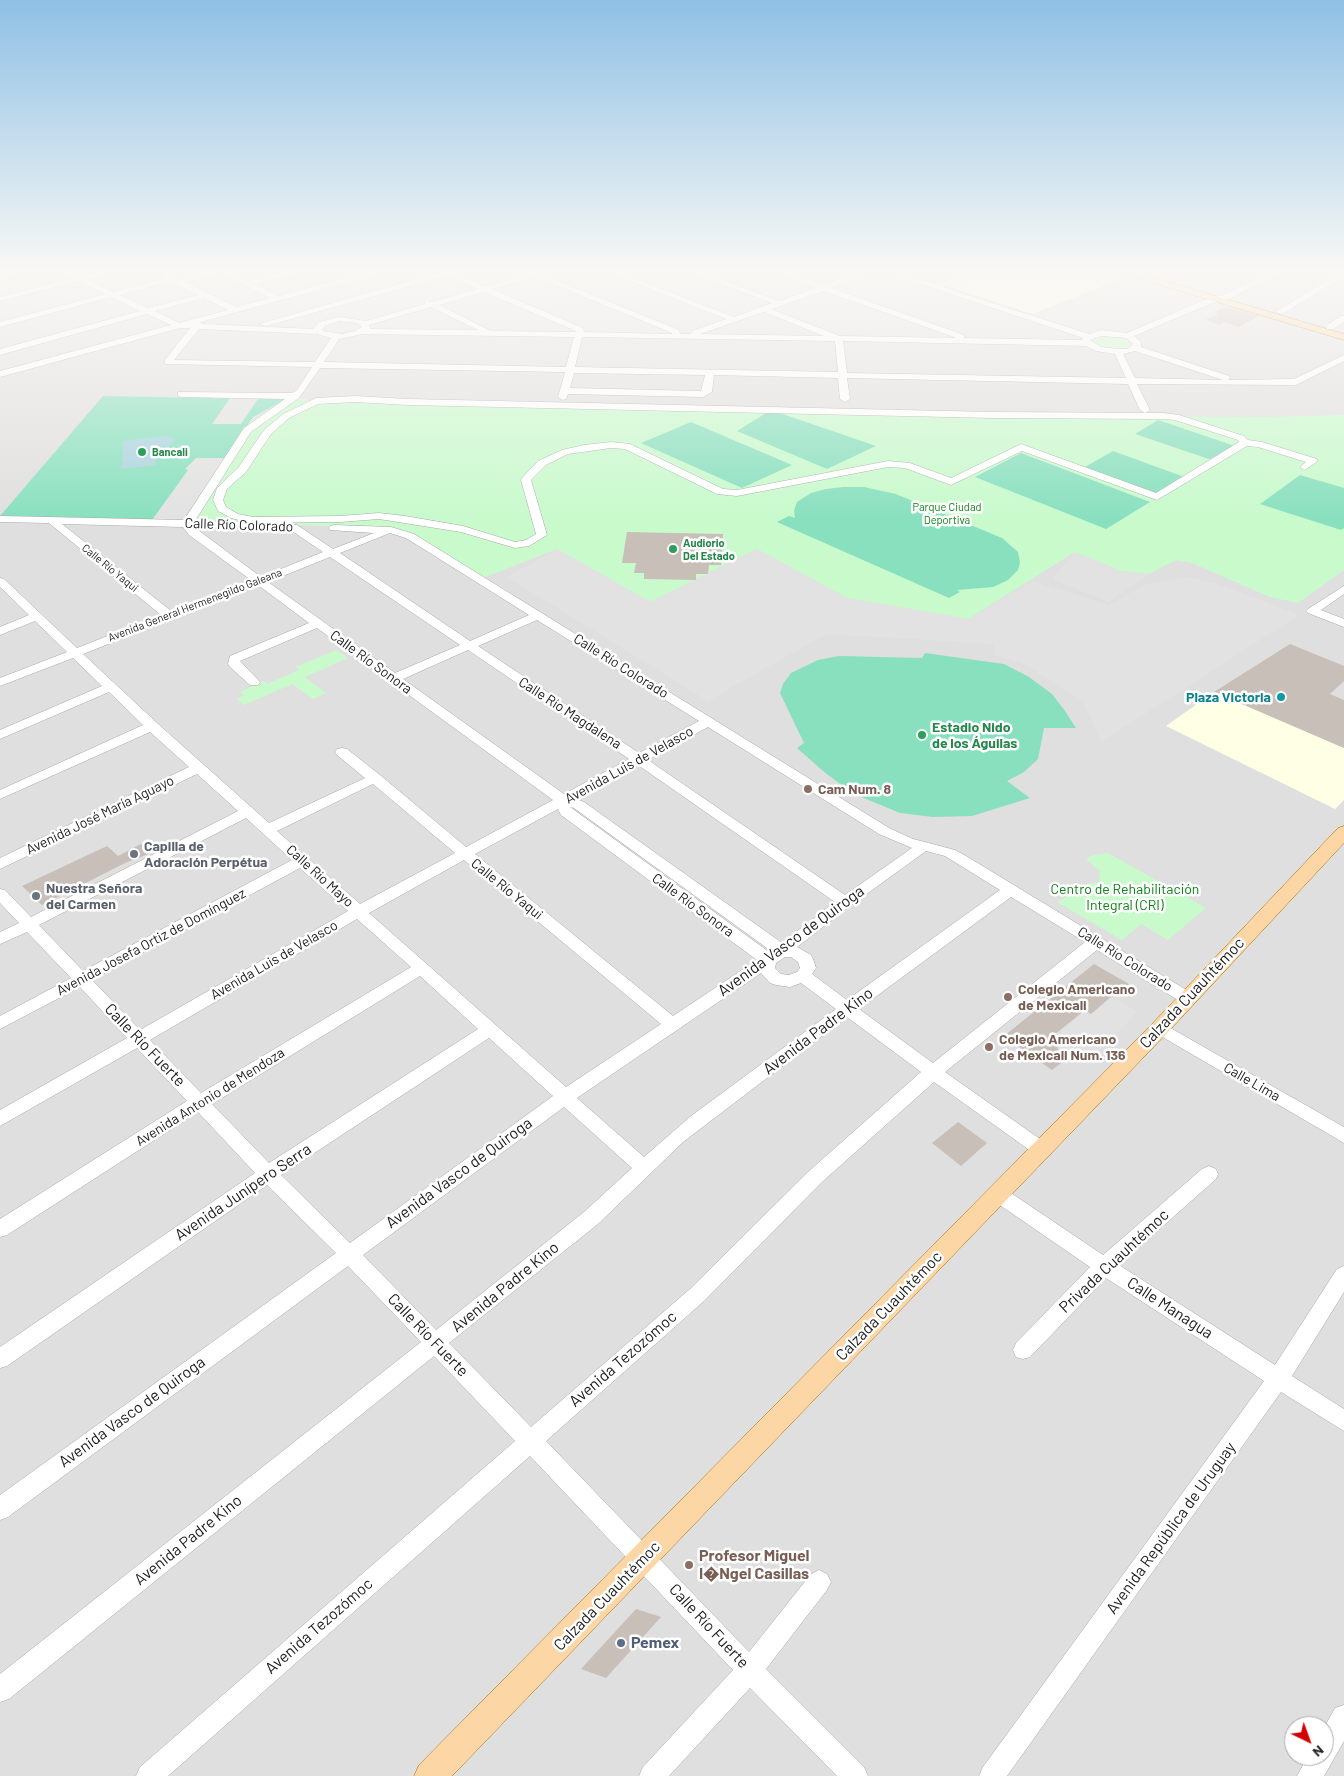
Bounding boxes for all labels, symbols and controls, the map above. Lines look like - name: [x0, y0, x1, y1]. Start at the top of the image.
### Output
- place label: Bancali: [152, 445, 188, 459]
- marker: Bancali: [136, 446, 148, 458]
- park label: Parque Ciudad Deportiva: [912, 500, 982, 526]
- street label: Calle Río Colorado: [184, 515, 294, 535]
- place label: Audiorio Del Estado: [683, 536, 735, 562]
- street label: Calle Río Yaqui: [79, 541, 141, 595]
- marker: Audiorio Del Estado: [667, 543, 679, 555]
- street label: Avenida General Hermenegildo Galeana: [106, 566, 284, 644]
- street label: Calle Río Sonora: [327, 627, 415, 697]
- street label: Calle Río Colorado: [570, 630, 672, 702]
- street label: Calle Río Magdalena: [516, 674, 624, 752]
- place label: Plaza Victoria: [1186, 689, 1271, 705]
- marker: Plaza Victoria: [1275, 691, 1287, 703]
- place label: Estadio Nido de los Águilas: [932, 719, 1017, 752]
- street label: Avenida Luis de Velasco: [562, 723, 696, 807]
- marker: Estadio Nido de los Águilas: [916, 729, 928, 741]
- street label: Avenida José María Aguayo: [23, 772, 177, 858]
- place label: Cam Num. 8: [818, 781, 891, 797]
- marker: Cam Num. 8: [802, 783, 814, 795]
- place label: Capilla de Adoración Perpétua: [144, 838, 267, 870]
- street label: Calle Río Mayo: [283, 841, 357, 911]
- marker: Capilla de Adoración Perpétua: [128, 848, 140, 860]
- street label: Calle Río Yaqui: [468, 855, 546, 923]
- street label: Calle Río Sonora: [649, 870, 737, 940]
- place label: Nuestra Señora del Carmen: [46, 880, 142, 912]
- street label: Avenida Vasco de Quiroga: [714, 881, 868, 1001]
- park label: Centro de Rehabilitación Integral (CRI): [1051, 881, 1199, 914]
- street label: Avenida Josefa Ortiz de Domínguez: [54, 885, 248, 999]
- marker: Nuestra Señora del Carmen: [30, 890, 42, 902]
- street label: Avenida Luis de Velasco: [207, 917, 341, 1003]
- street label: Calle Río Colorado: [1074, 923, 1176, 995]
- street label: Calzada Cuauhtémoc: [1136, 934, 1248, 1052]
- place label: Colegio Americano de Mexicali: [1018, 981, 1135, 1014]
- street label: Avenida Padre Kino: [759, 983, 877, 1079]
- marker: Colegio Americano de Mexicali: [1002, 991, 1014, 1003]
- street label: Calle Río Fuerte: [101, 999, 189, 1091]
- place label: Colegio Americano de Mexicali Num. 136: [999, 1031, 1126, 1064]
- marker: Colegio Americano de Mexicali Num. 136: [983, 1041, 995, 1053]
- street label: Avenida Antonio de Mendoza: [132, 1044, 288, 1150]
- street label: Calle Lima: [1221, 1059, 1283, 1105]
- street label: Avenida Vasco de Quiroga: [382, 1113, 536, 1233]
- street label: Avenida Junípero Serra: [171, 1139, 315, 1245]
- street label: Privada Cuauhtémoc: [1055, 1205, 1173, 1317]
- street label: Avenida Padre Kino: [447, 1238, 563, 1336]
- street label: Calzada Cuauhtémoc: [832, 1247, 946, 1365]
- street label: Calle Managua: [1123, 1273, 1217, 1343]
- street label: Calle Río Fuerte: [384, 1289, 472, 1381]
- street label: Avenida Tezozómoc: [565, 1307, 681, 1411]
- street label: Avenida Vasco de Quiroga: [55, 1352, 209, 1472]
- street label: Avenida República de Uruguay: [1102, 1438, 1240, 1618]
- street label: Avenida Padre Kino: [130, 1491, 246, 1589]
- street label: Calzada Cuauhtémoc: [550, 1537, 664, 1655]
- place label: Profesor Miguel I�Ngel Casillas: [699, 1546, 810, 1584]
- marker: Profesor Miguel I�Ngel Casillas: [683, 1559, 695, 1571]
- street label: Avenida Tezozómoc: [261, 1574, 377, 1678]
- street label: Calle Río Fuerte: [665, 1580, 753, 1672]
- place label: Pemex: [631, 1633, 679, 1653]
- marker: Pemex: [615, 1637, 627, 1649]
- north arrow: [1284, 1716, 1334, 1766]
- text: N: [1310, 1742, 1328, 1761]

